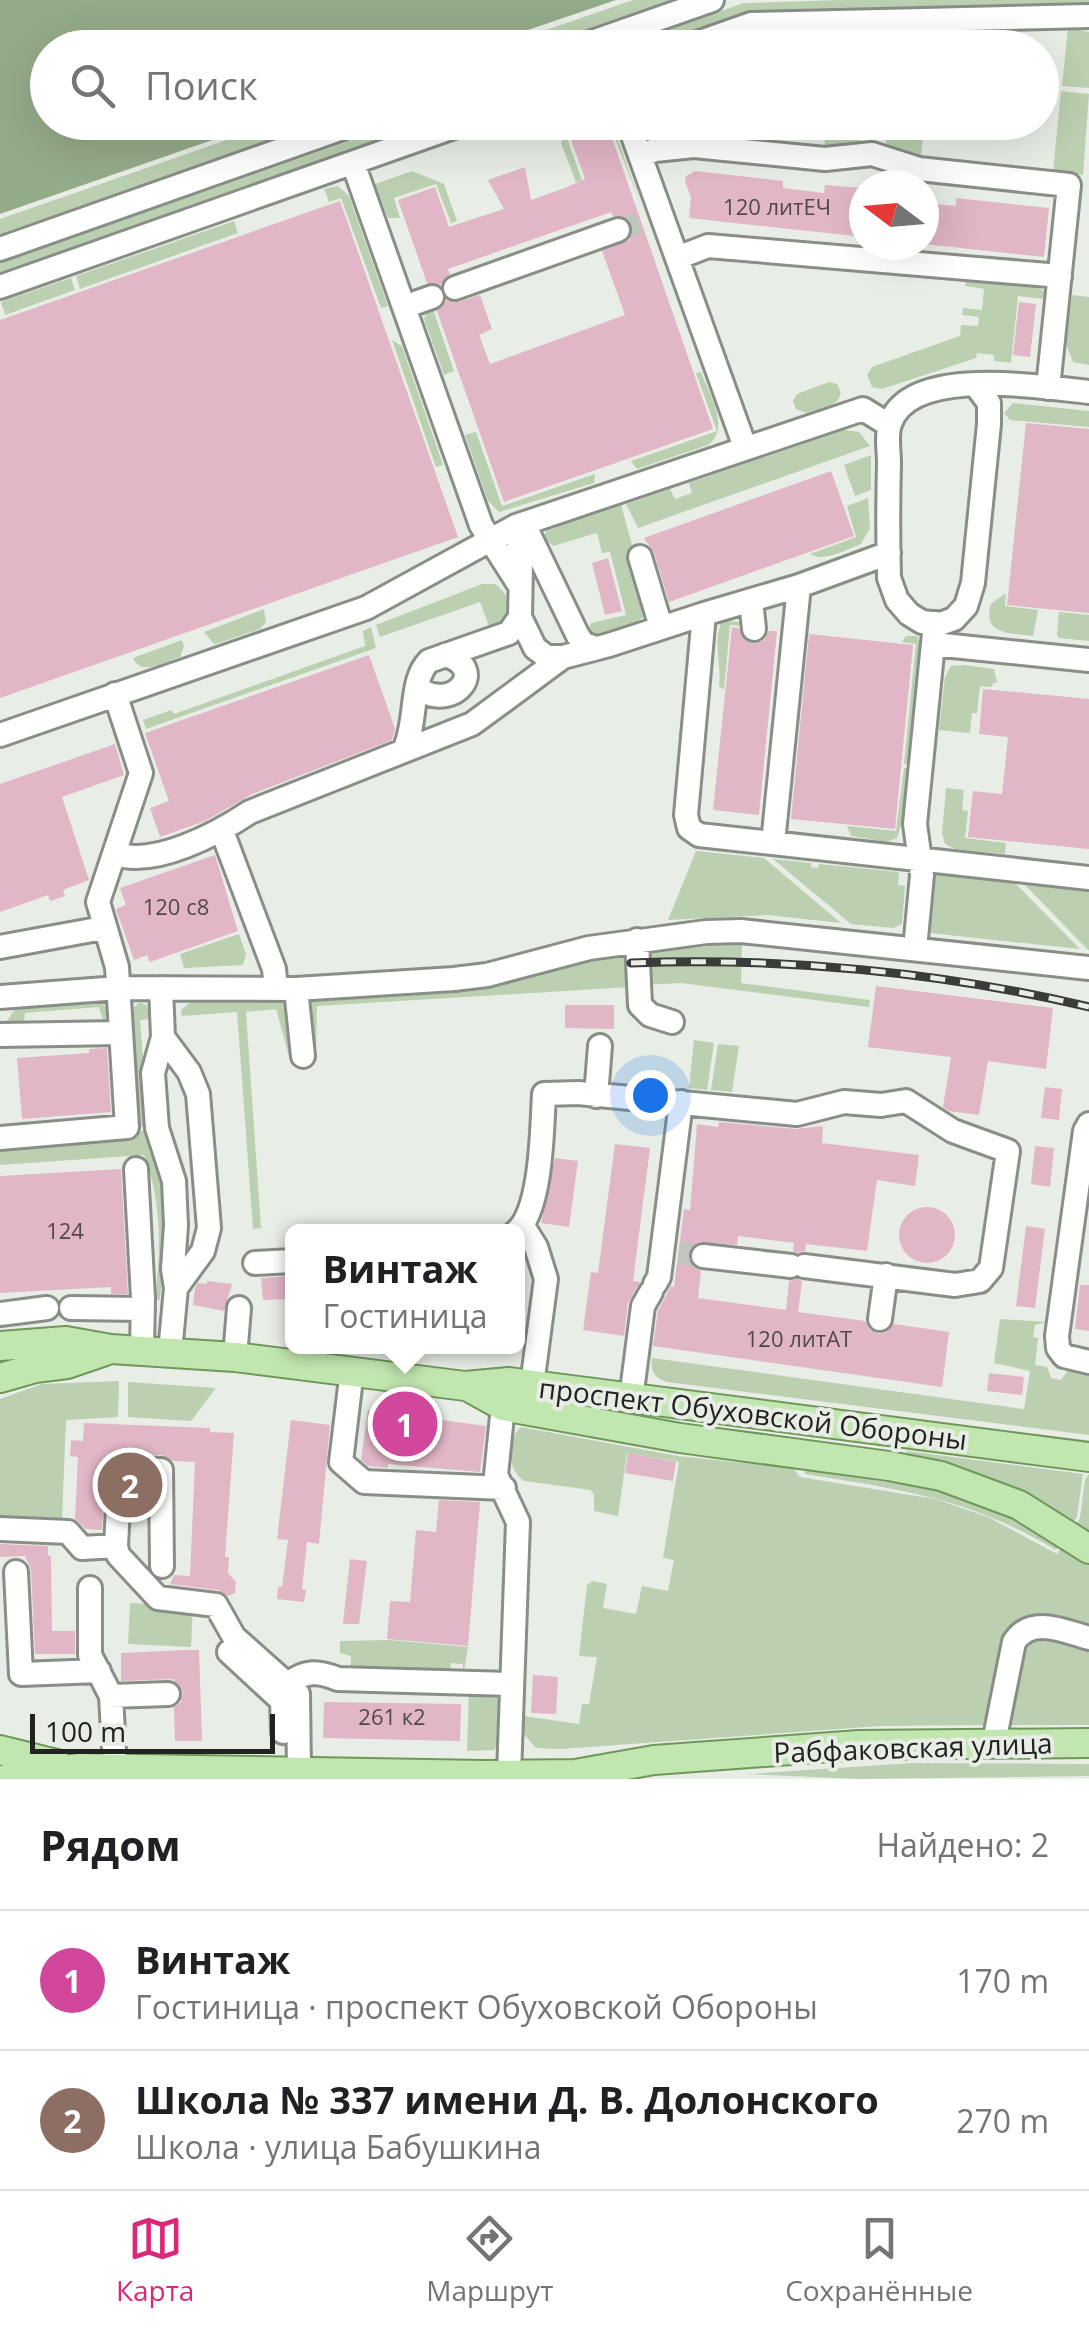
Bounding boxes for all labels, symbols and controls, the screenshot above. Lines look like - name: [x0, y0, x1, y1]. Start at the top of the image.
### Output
- search box: [30, 30, 1059, 140]
- icon: search: [65, 58, 120, 113]
- text: Поиск: [145, 59, 258, 111]
- north arrow: [849, 170, 939, 260]
- house number: 120 литЕЧ: [723, 191, 831, 221]
- house number: 120 с8: [143, 891, 209, 921]
- your location: [625, 1070, 676, 1121]
- house number: 124: [46, 1215, 84, 1245]
- popup: [285, 1224, 525, 1354]
- text: Винтаж: [322, 1242, 478, 1294]
- text: Гостиница: [322, 1294, 488, 1337]
- house number: 120 литАТ: [746, 1323, 852, 1353]
- street label: проспект Обуховской Обороны: [537, 1368, 969, 1458]
- pin: 1: [372, 1386, 438, 1462]
- pin: 2: [98, 1448, 162, 1522]
- house number: 261 к2: [358, 1701, 426, 1731]
- scale bar: [30, 1709, 275, 1754]
- text: 100 m: [45, 1712, 126, 1750]
- street label: Рабфаковская улица: [773, 1723, 1053, 1771]
- text: Рядом: [40, 1816, 181, 1873]
- text: Найдено: 2: [876, 1823, 1049, 1866]
- text: Винтаж: [135, 1933, 290, 1985]
- text: 1: [63, 1959, 82, 2002]
- text: 170 m: [956, 1959, 1049, 2002]
- text: Гостиница · проспект Обуховской Обороны: [135, 1985, 818, 2028]
- text: Школа № 337 имени Д. В. Долонского: [135, 2073, 879, 2125]
- text: 2: [63, 2099, 82, 2142]
- text: 270 m: [956, 2099, 1049, 2142]
- text: Школа · улица Бабушкина: [135, 2125, 542, 2168]
- tab: Карта: [116, 2211, 194, 2309]
- tab: Маршрут: [426, 2211, 553, 2309]
- tab: Сохранённые: [785, 2211, 973, 2309]

